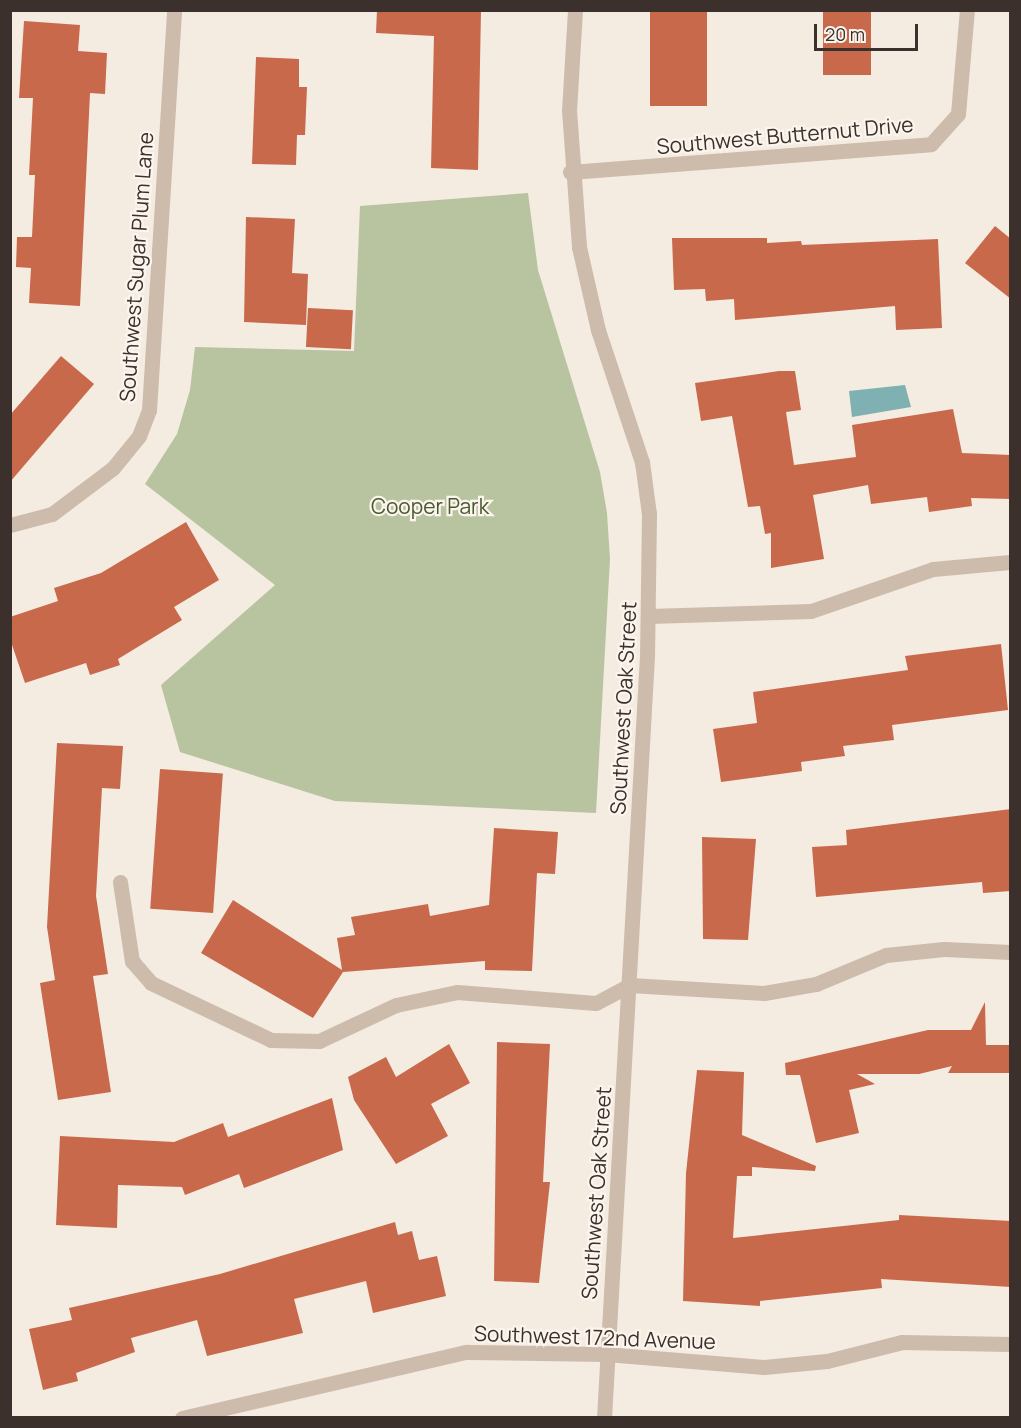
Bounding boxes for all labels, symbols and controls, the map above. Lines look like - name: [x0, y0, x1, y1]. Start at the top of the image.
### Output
- scale bar: [817, 12, 920, 50]
- text: 20 m: [825, 22, 865, 46]
- street label: Southwest Butternut Drive: [656, 111, 914, 159]
- street label: Southwest Sugar Plum Lane: [114, 131, 158, 403]
- park label: Cooper Park: [371, 493, 489, 519]
- street label: Southwest Oak Street: [605, 601, 641, 815]
- street label: Southwest Oak Street: [576, 1086, 616, 1300]
- street label: Southwest 172nd Avenue: [474, 1320, 716, 1354]

